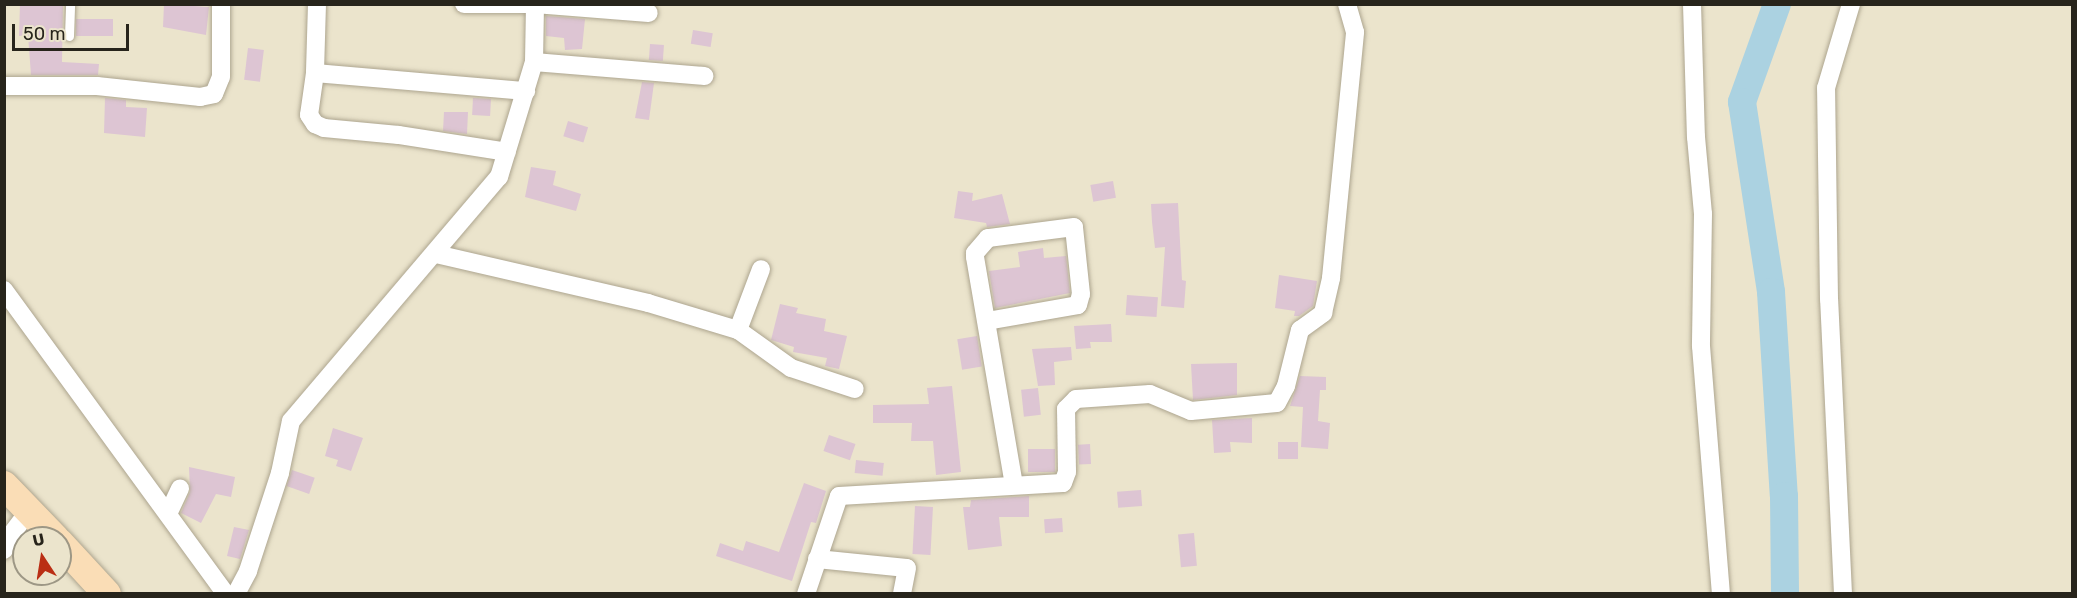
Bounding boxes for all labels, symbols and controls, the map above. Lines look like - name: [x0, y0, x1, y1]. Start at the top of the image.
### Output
- scale bar: [15, 12, 132, 50]
- text: 50 m: [23, 23, 66, 45]
- north arrow: [12, 526, 72, 586]
- text: U: [31, 529, 46, 550]

